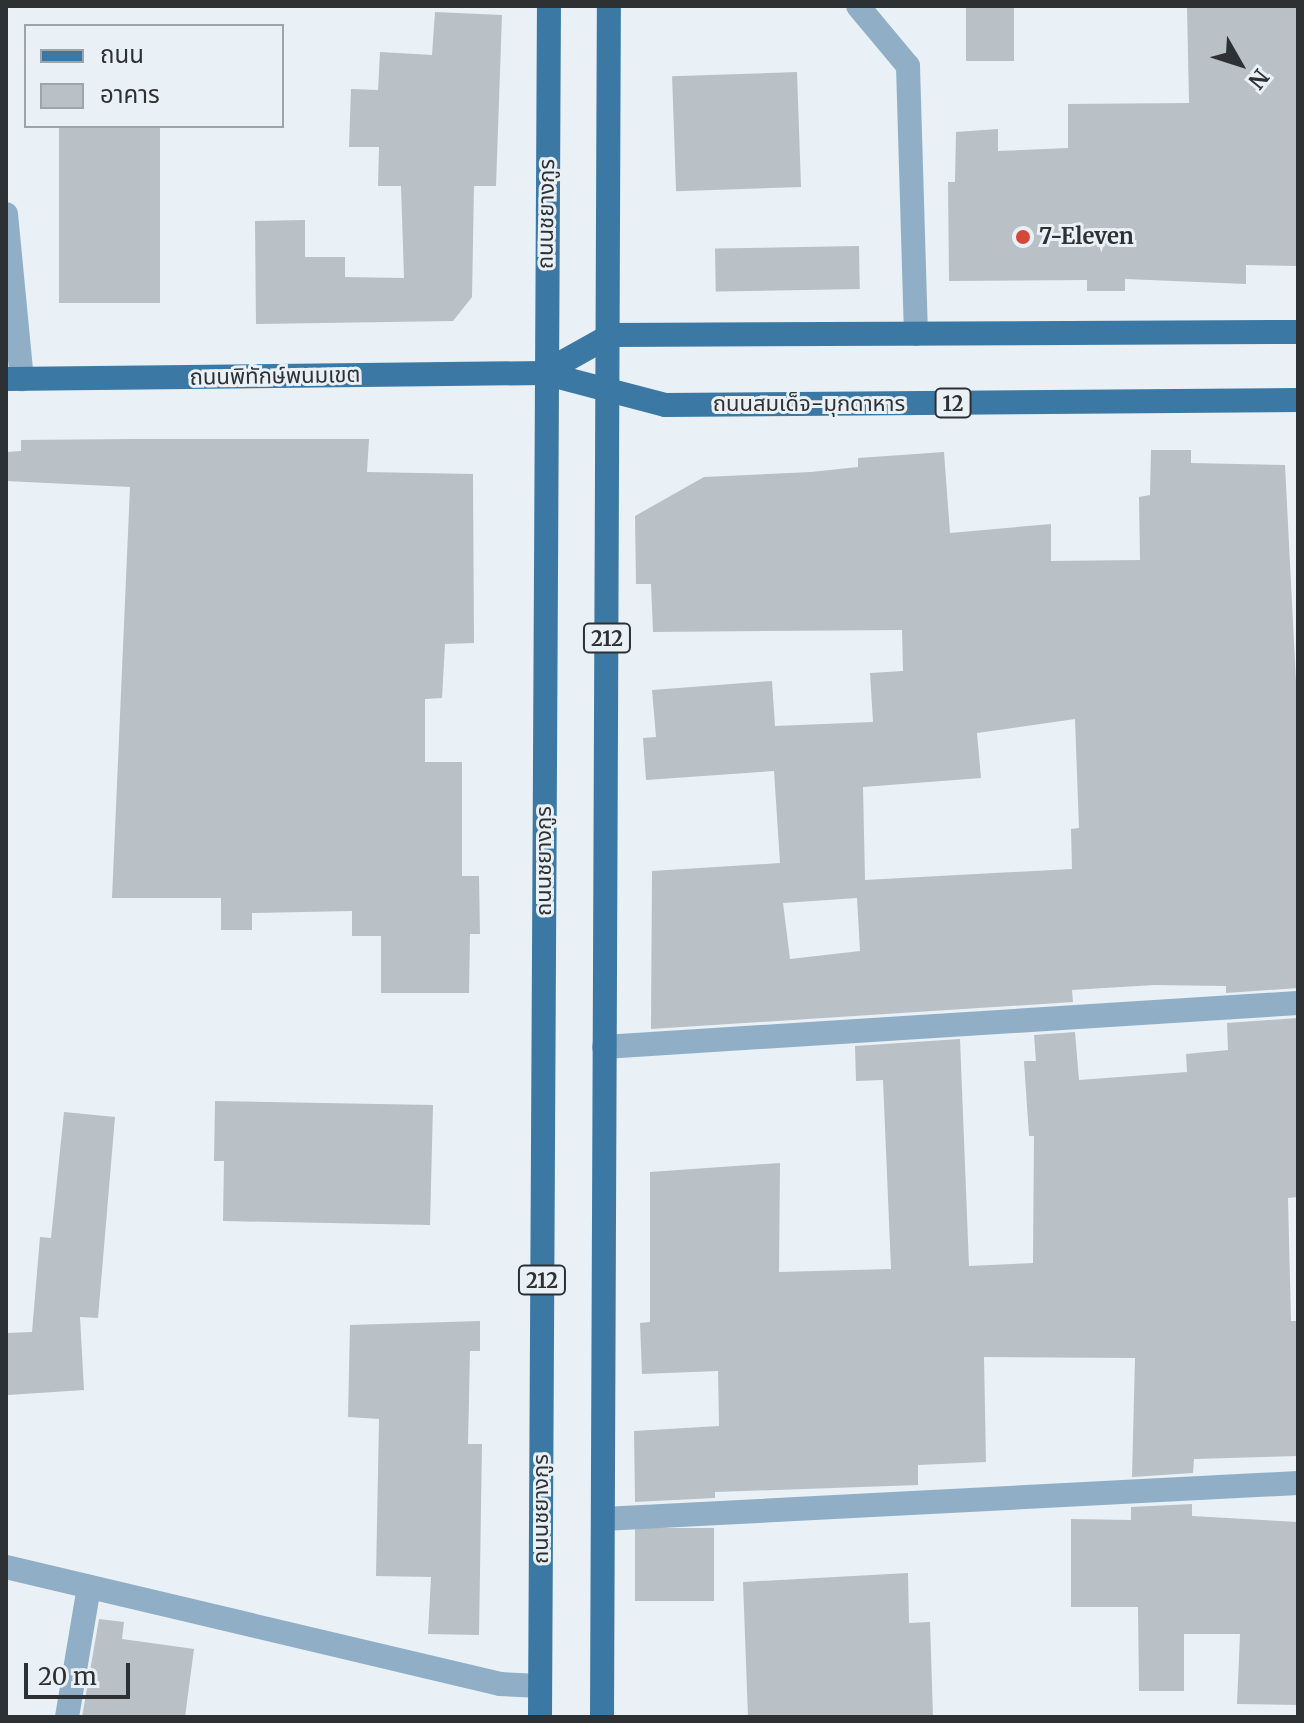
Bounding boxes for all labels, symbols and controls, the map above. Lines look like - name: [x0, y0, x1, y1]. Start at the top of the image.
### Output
- legend: [24, 24, 284, 128]
- north arrow: [1200, 24, 1280, 104]
- text: ถนน: [100, 39, 144, 70]
- text: N: [1242, 64, 1275, 95]
- text: อาคาร: [100, 79, 160, 110]
- street label: ถนนชยางกูร: [532, 159, 560, 269]
- place label: 7-Eleven: [1039, 224, 1134, 250]
- marker: 7-Eleven: [1014, 228, 1032, 246]
- street label: ถนนพิทักษ์พนมเขต: [189, 361, 361, 391]
- road number: 12: [933, 387, 973, 419]
- street label: ถนนสมเด็จ-มุกดาหาร: [713, 391, 905, 417]
- road number: 212: [581, 622, 633, 654]
- street label: ถนนชยางกูร: [531, 806, 557, 916]
- road number: 212: [516, 1264, 568, 1296]
- street label: ถนนชยางกูร: [528, 1454, 554, 1564]
- scale bar: [28, 1647, 134, 1697]
- text: 20 m: [38, 1661, 97, 1692]

